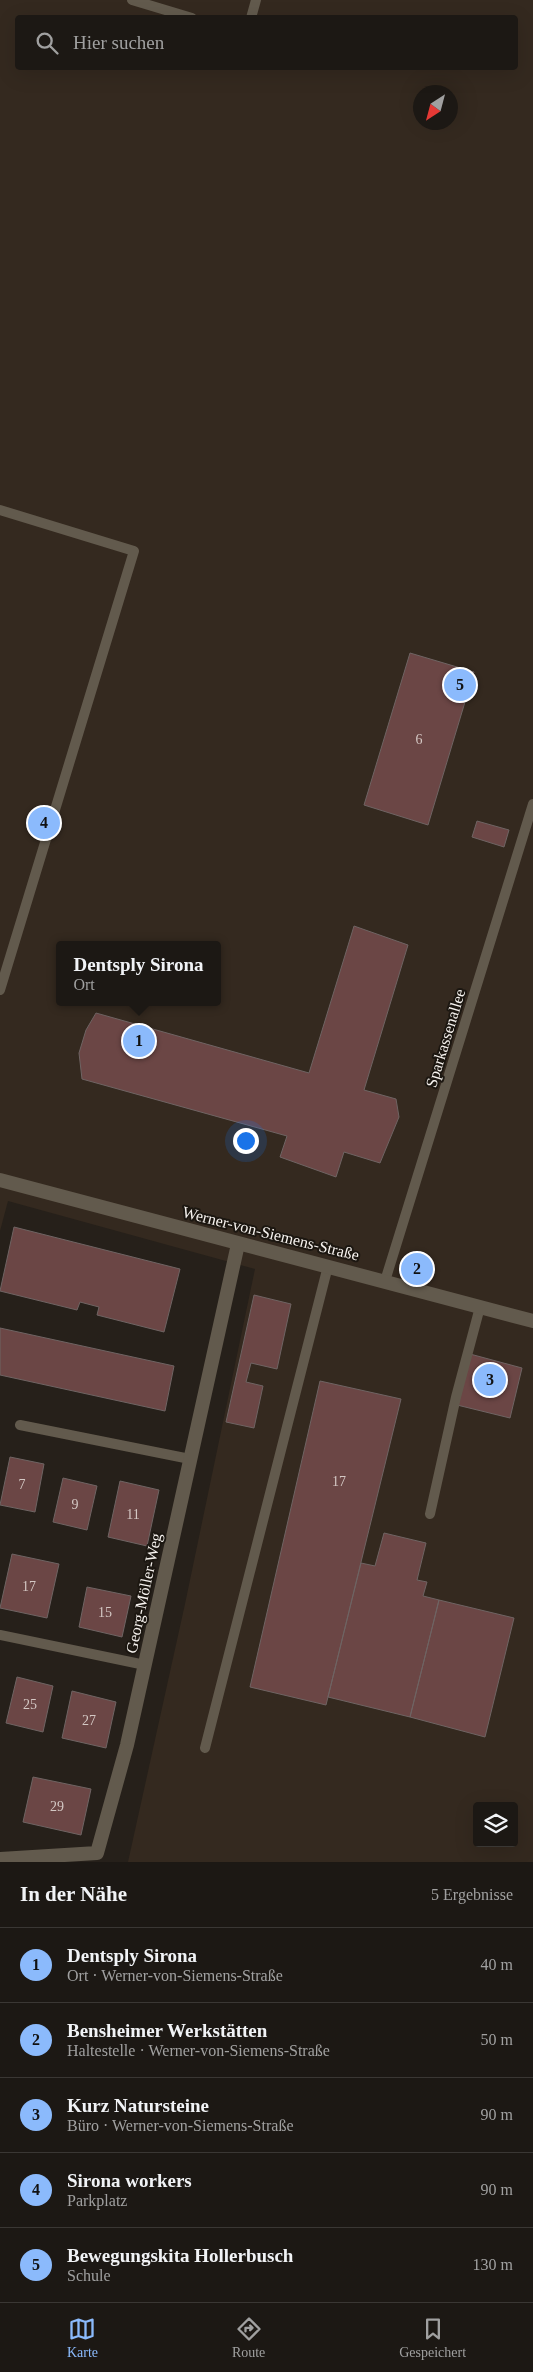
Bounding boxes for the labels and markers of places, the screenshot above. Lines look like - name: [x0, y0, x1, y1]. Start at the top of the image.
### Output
- pin: 5: [444, 666, 476, 704]
- pin: 4: [28, 804, 60, 842]
- pin: 1: [123, 1022, 155, 1060]
- pin: 2: [401, 1250, 433, 1288]
- pin: 3: [474, 1361, 506, 1399]

